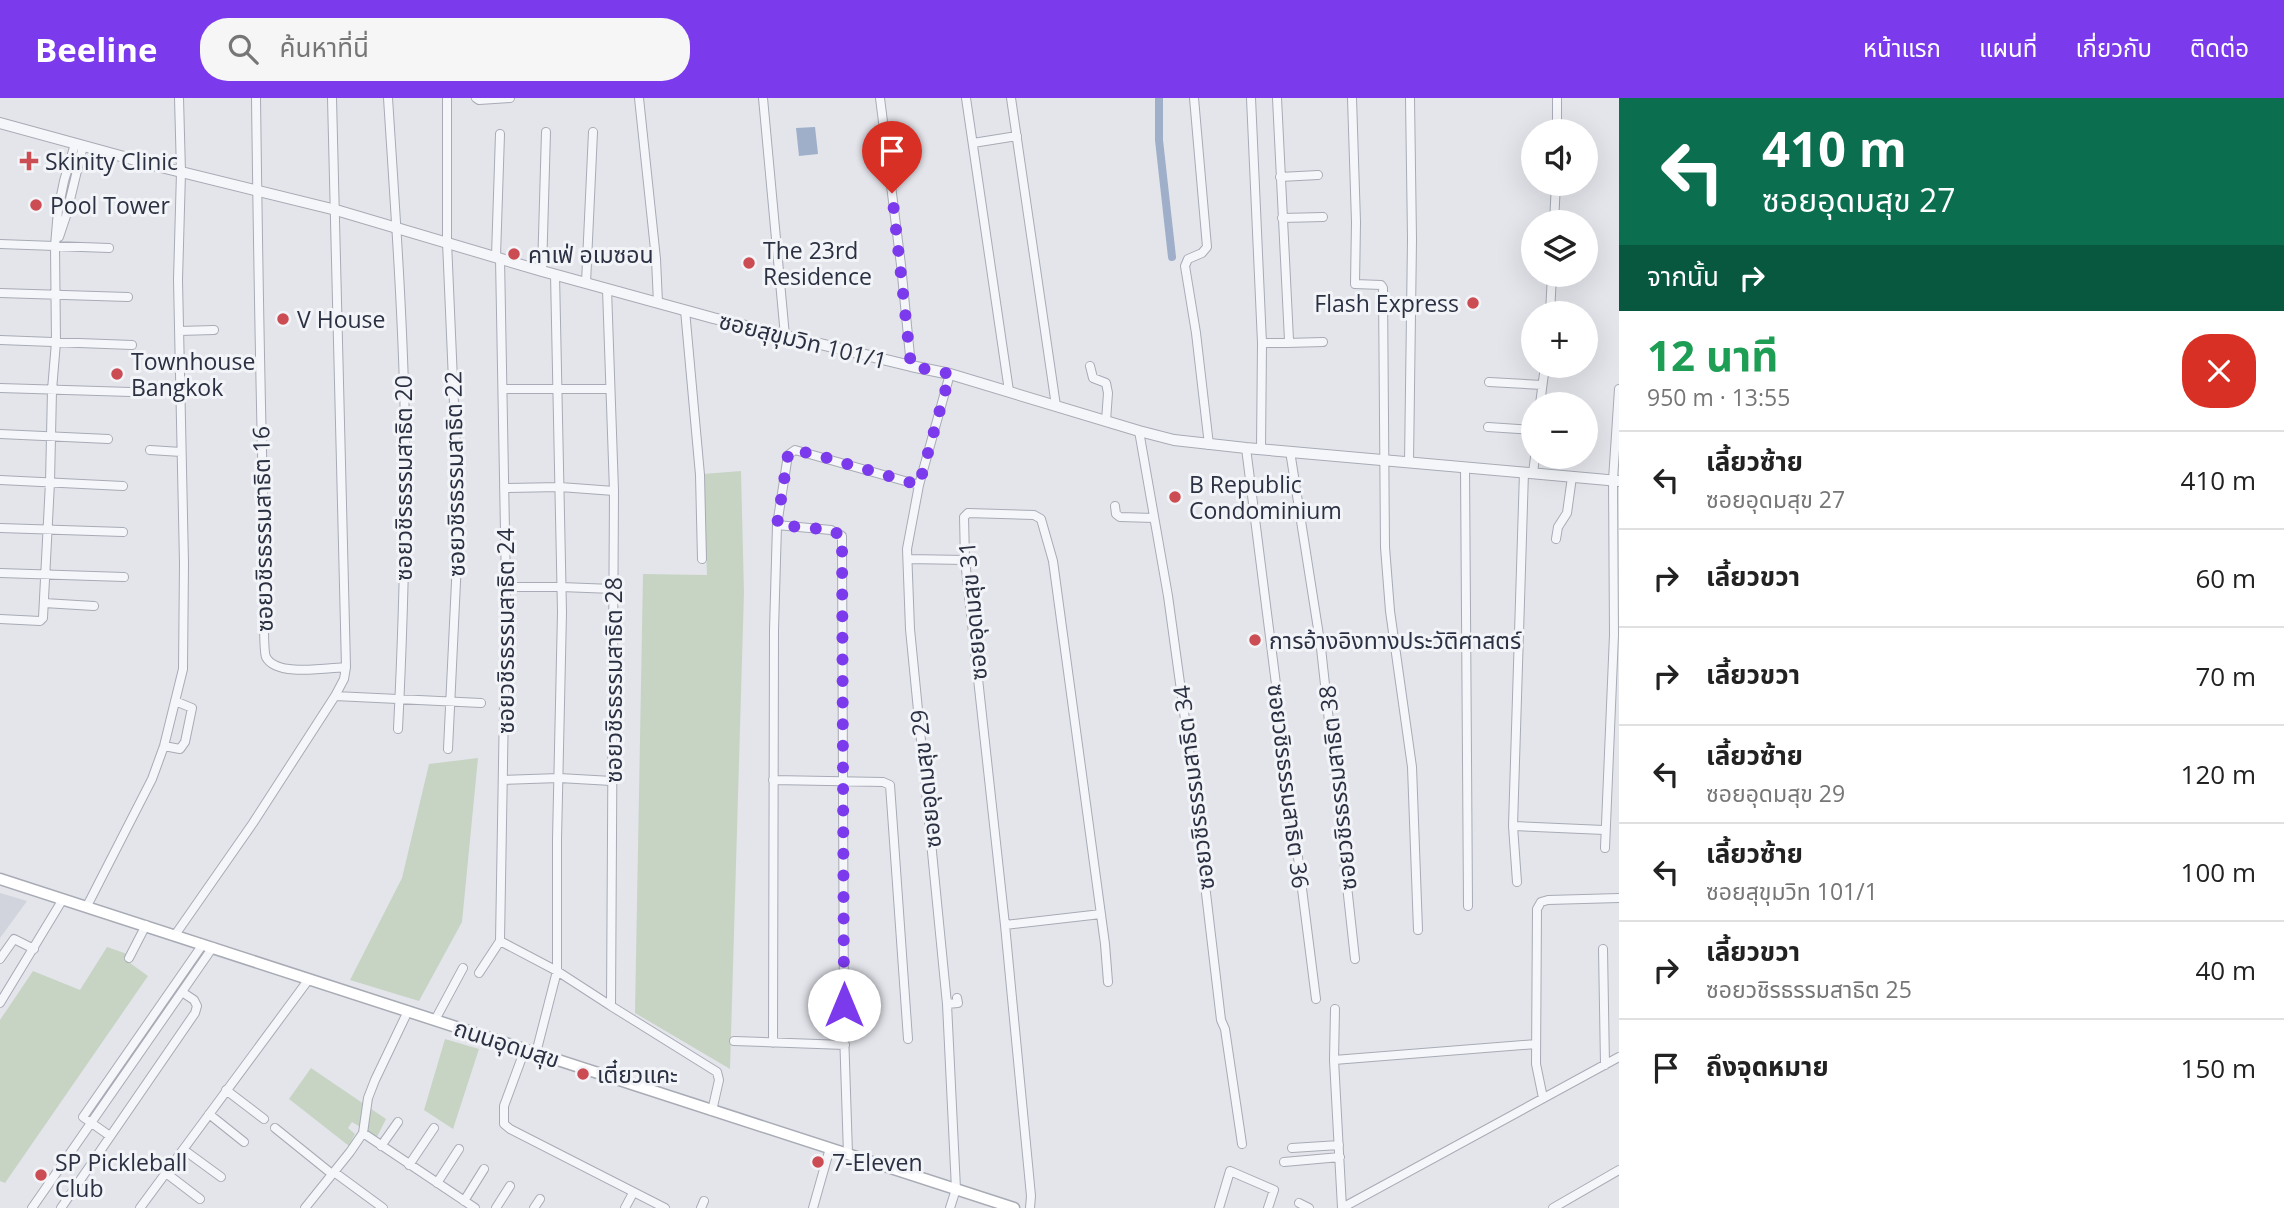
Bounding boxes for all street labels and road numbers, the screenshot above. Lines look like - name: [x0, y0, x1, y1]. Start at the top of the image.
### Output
- street label: ซอยสุขุมวิท 101/1: [716, 304, 890, 376]
- street label: ซอยวชิรธรรมสาธิต 22: [436, 371, 472, 577]
- street label: ซอยวชิรธรรมสาธิต 20: [387, 375, 419, 581]
- street label: ซอยวชิรธรรมสาธิต 16: [244, 426, 280, 632]
- street label: ซอยวชิรธรรมสาธิต 24: [489, 528, 521, 734]
- street label: ซอยอุดมสุข 31: [950, 540, 994, 682]
- street label: ซอยวชิรธรรมสาธิต 28: [597, 577, 629, 783]
- street label: ซอยวชิรธรรมสาธิต 36: [1261, 682, 1317, 890]
- street label: ซอยวชิรธรรมสาธิต 34: [1165, 684, 1221, 892]
- street label: ซอยวชิรธรรมสาธิต 38: [1310, 684, 1364, 892]
- street label: ซอยอุดมสุข 29: [902, 708, 948, 850]
- street label: ถนนอุดมสุข: [450, 1011, 564, 1075]

